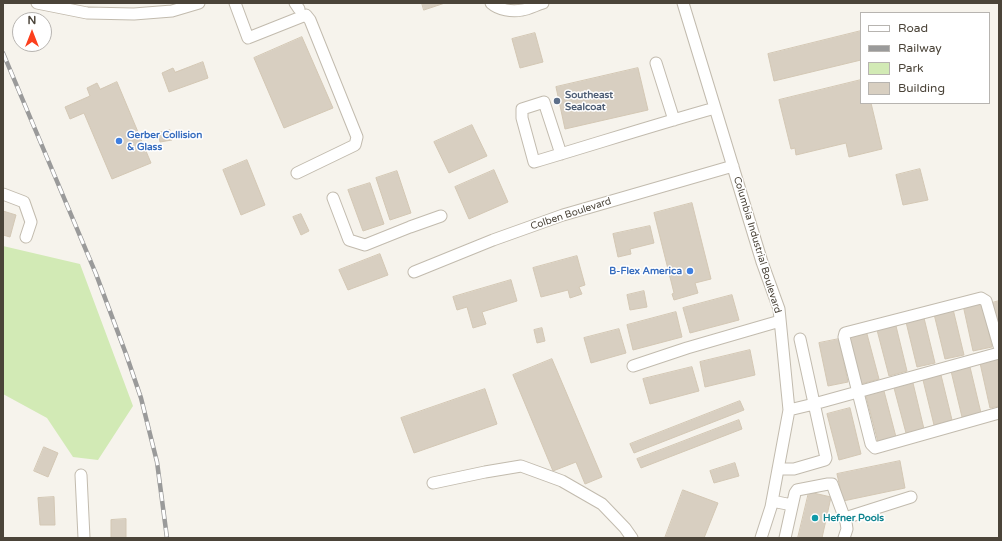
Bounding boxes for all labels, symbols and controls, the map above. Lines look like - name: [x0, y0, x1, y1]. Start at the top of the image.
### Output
- north arrow: [12, 12, 52, 52]
- legend: [860, 12, 990, 104]
- text: N: [28, 14, 36, 27]
- text: Road: [898, 21, 928, 35]
- text: Railway: [898, 41, 942, 55]
- text: Park: [898, 61, 924, 75]
- text: Building: [898, 81, 945, 95]
- place label: Southeast Sealcoat: [565, 89, 613, 112]
- marker: Southeast Sealcoat: [552, 96, 562, 106]
- place label: Gerber Collision & Glass: [127, 129, 202, 152]
- marker: Gerber Collision & Glass: [114, 136, 124, 146]
- street label: Columbia Industrial Boulevard: [730, 175, 784, 315]
- street label: Colben Boulevard: [529, 195, 613, 233]
- place label: B-Flex America: [609, 265, 682, 277]
- marker: B-Flex America: [685, 266, 695, 276]
- place label: Hefner Pools: [823, 512, 884, 524]
- marker: Hefner Pools: [810, 513, 820, 523]

